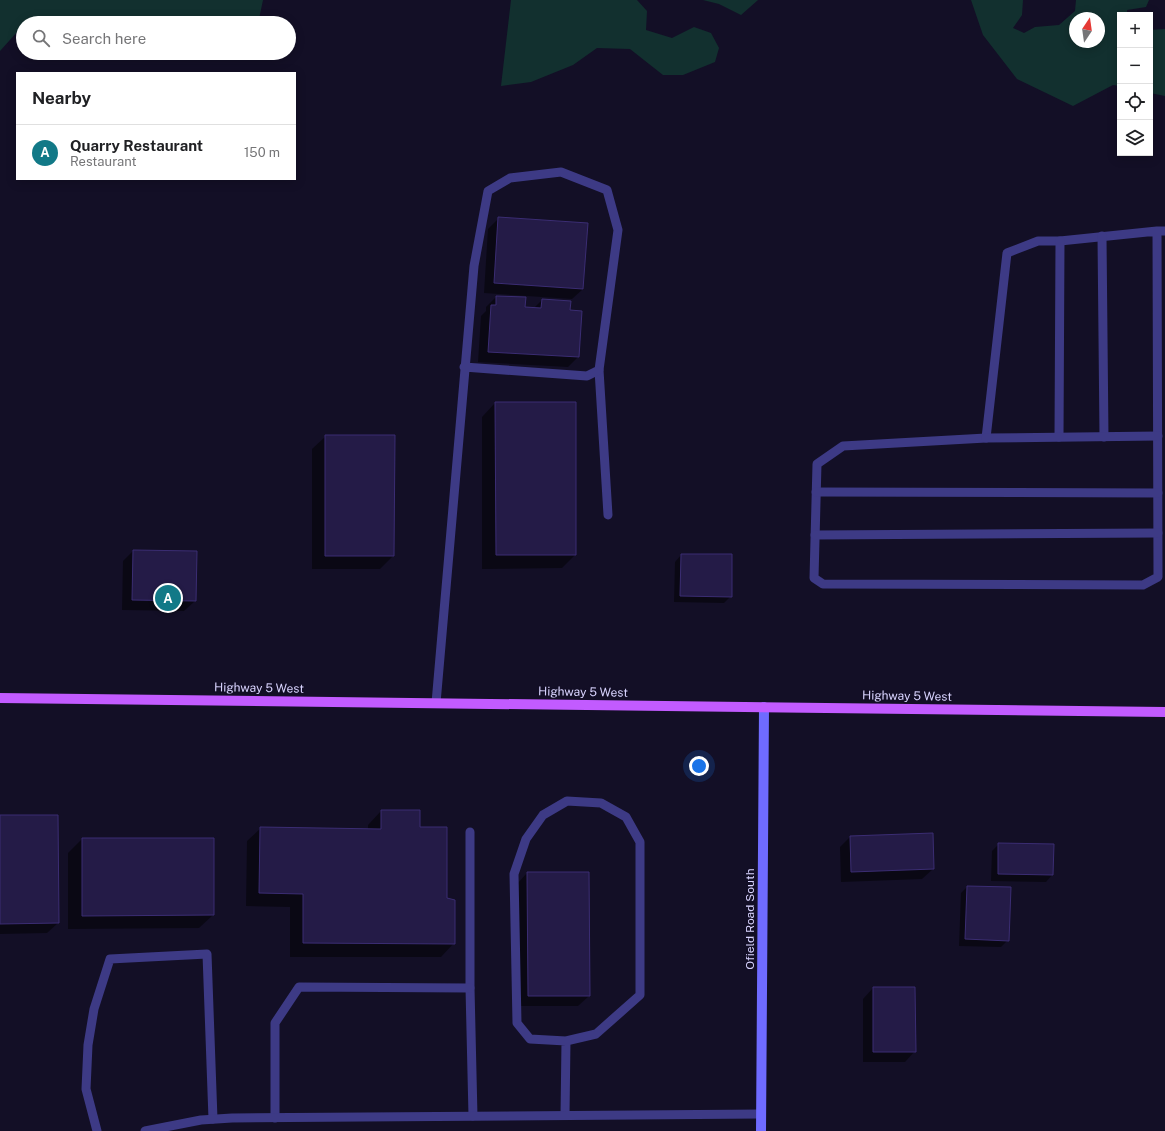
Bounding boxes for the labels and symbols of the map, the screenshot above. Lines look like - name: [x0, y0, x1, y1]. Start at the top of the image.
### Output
- north arrow: [1069, 12, 1105, 48]
- pin: A: [155, 583, 181, 613]
- street label: Highway 5 West: [214, 680, 304, 696]
- street label: Highway 5 West: [538, 684, 628, 700]
- street label: Highway 5 West: [862, 688, 952, 704]
- your location: [689, 756, 709, 776]
- street label: Ofield Road South: [743, 868, 757, 970]

